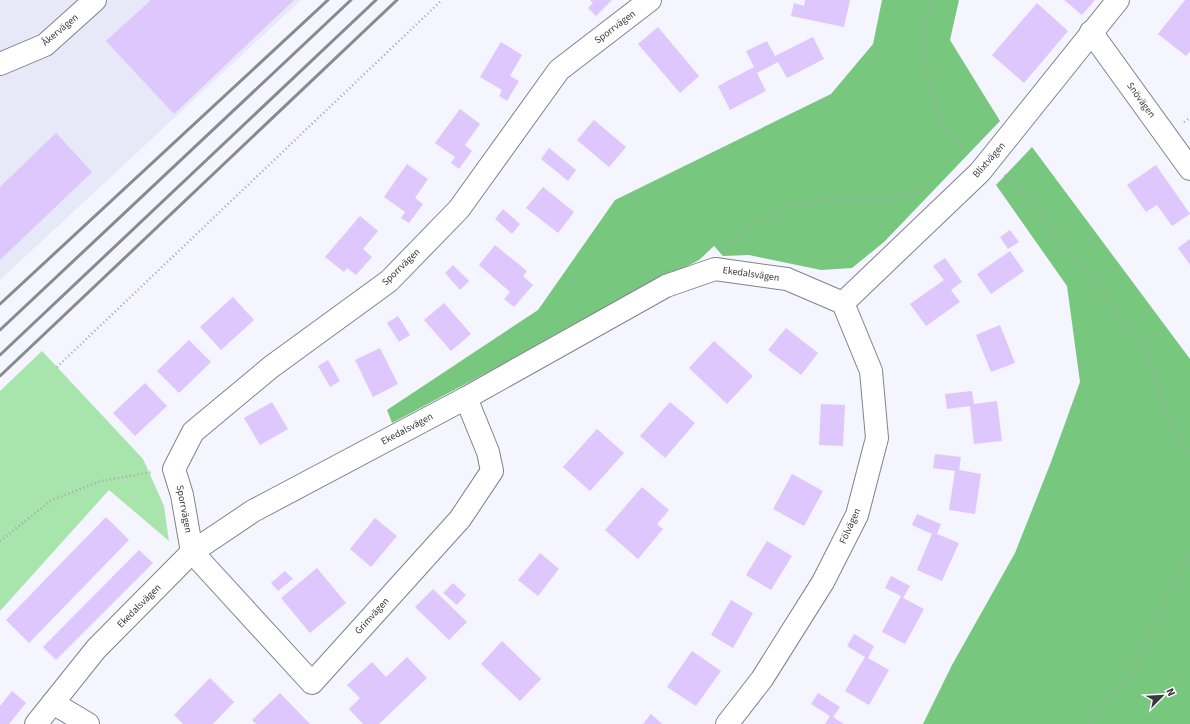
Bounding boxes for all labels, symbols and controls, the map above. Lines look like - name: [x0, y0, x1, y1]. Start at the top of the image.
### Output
- street label: Sporrvägen: [591, 7, 639, 47]
- street label: Åkervägen: [39, 11, 81, 49]
- street label: Snövägen: [1123, 79, 1159, 121]
- street label: Blixtvägen: [969, 139, 1009, 181]
- street label: Sporrvägen: [379, 245, 423, 289]
- street label: Ekedalsvägen: [722, 263, 780, 285]
- street label: Ekedalsvägen: [378, 409, 436, 449]
- street label: Sporrvägen: [173, 484, 195, 534]
- street label: Fölvägen: [836, 506, 864, 546]
- street label: Ekedalsvägen: [114, 581, 164, 631]
- street label: Grimvägen: [352, 595, 392, 637]
- north arrow: [1142, 676, 1182, 716]
- text: N: [1162, 686, 1179, 699]

